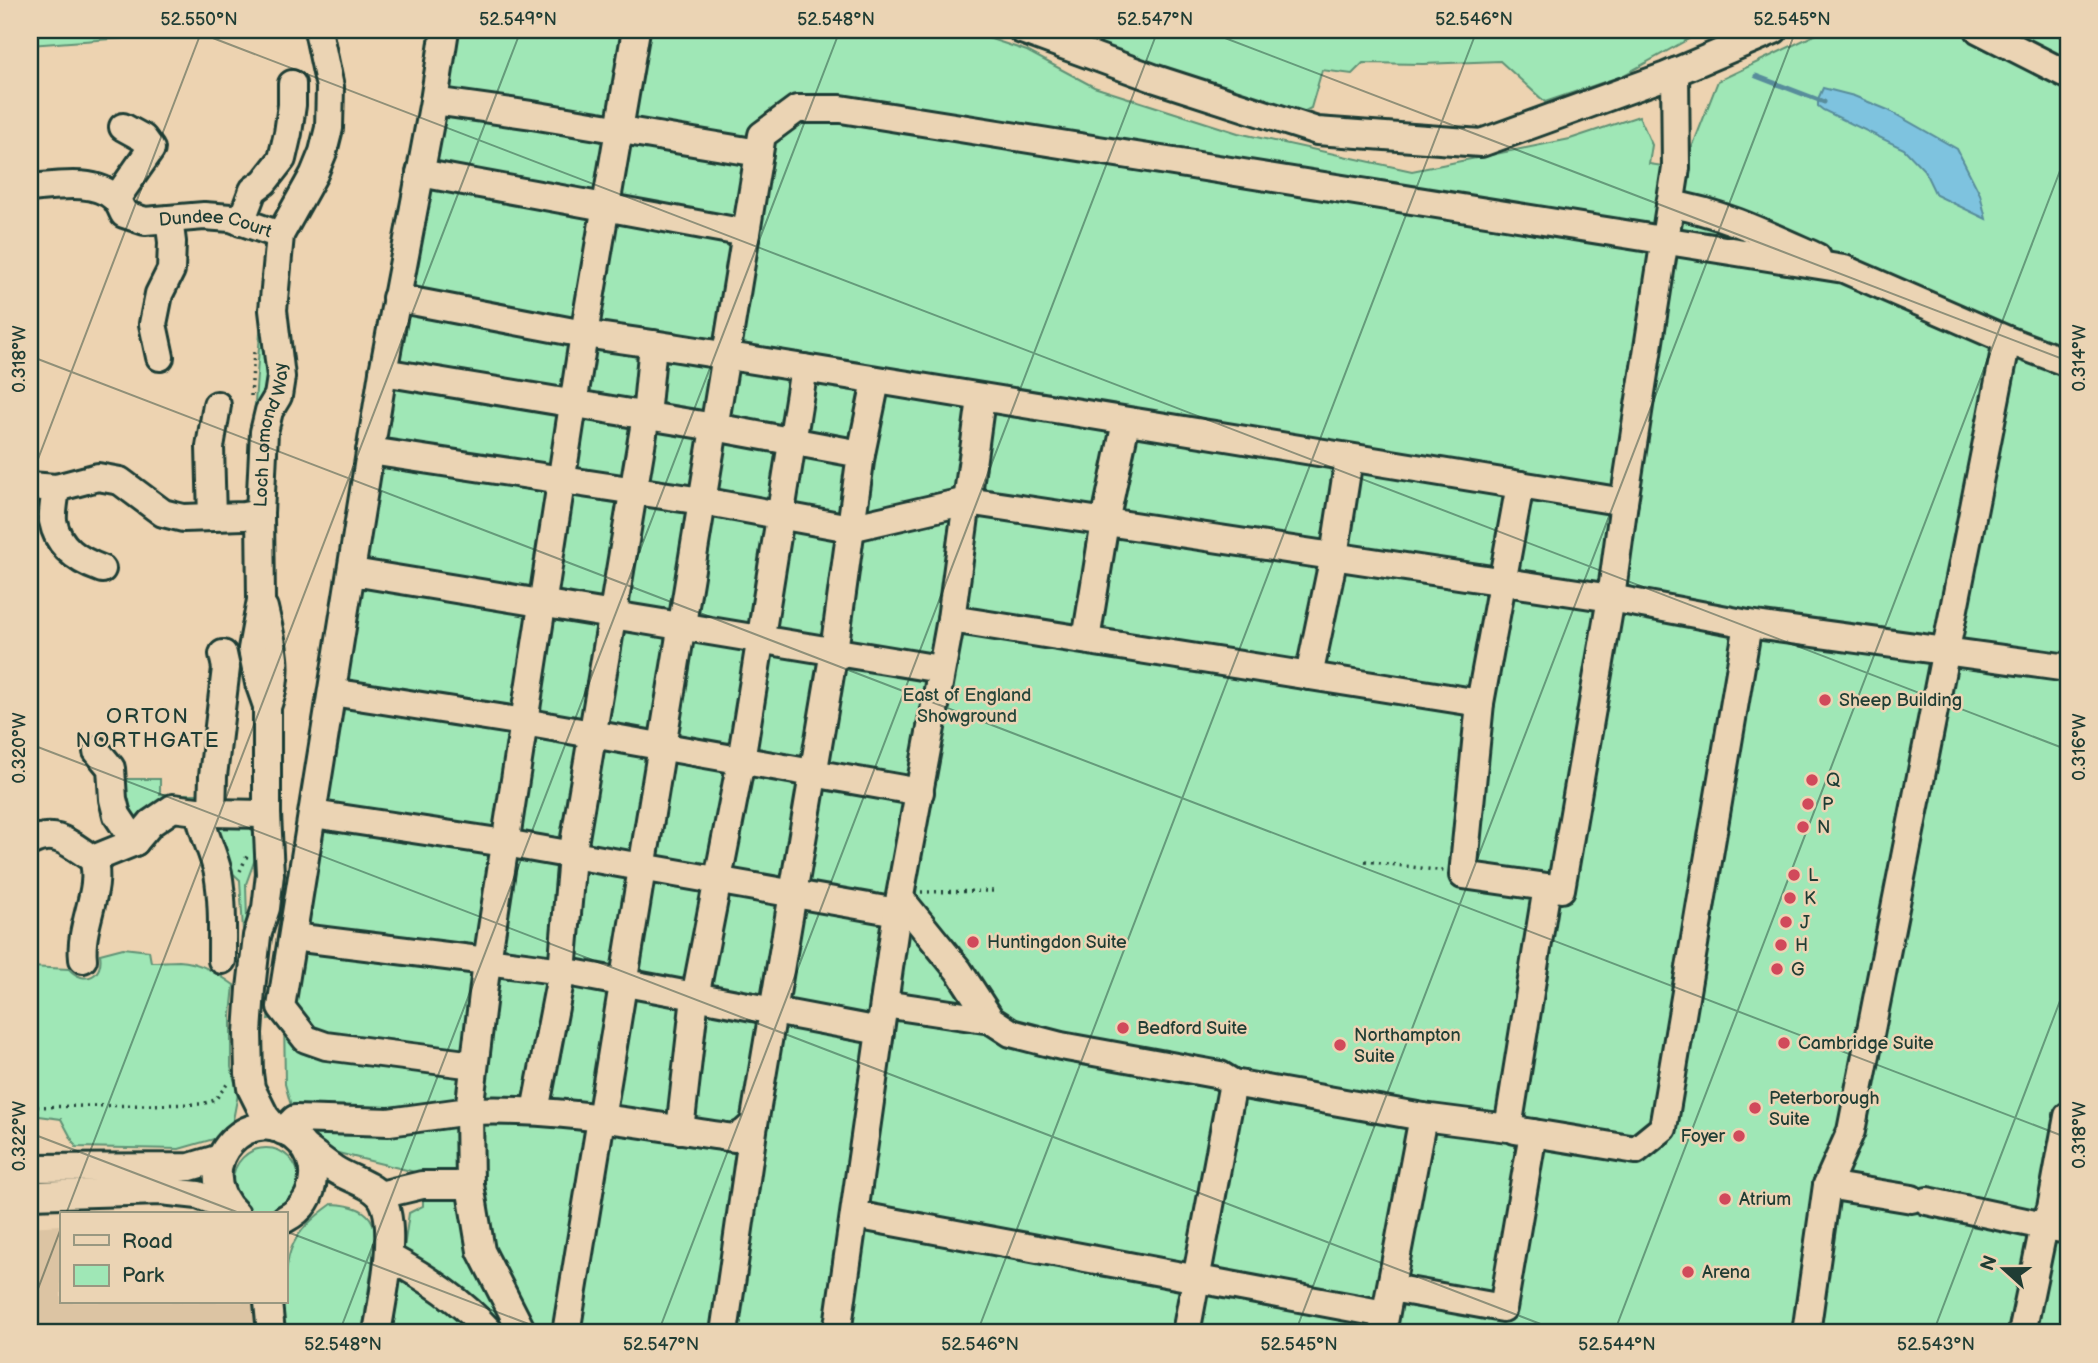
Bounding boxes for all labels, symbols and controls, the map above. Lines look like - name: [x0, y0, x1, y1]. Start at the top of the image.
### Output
- text: 52.550°N: [160, 9, 238, 30]
- text: 52.549°N: [479, 9, 557, 30]
- text: 52.548°N: [797, 9, 875, 30]
- text: 52.547°N: [1117, 9, 1193, 30]
- text: 52.546°N: [1435, 9, 1513, 30]
- text: 52.545°N: [1753, 9, 1831, 30]
- street label: Dundee Court: [158, 205, 275, 242]
- text: 0.314°W: [2069, 324, 2090, 392]
- text: 0.318°W: [9, 325, 30, 393]
- street label: Loch Lomond Way: [250, 361, 292, 508]
- park label: East of England Showground: [903, 685, 1031, 727]
- place label: Sheep Building: [1839, 690, 1962, 711]
- marker: Sheep Building: [1817, 692, 1833, 708]
- district label: ORTON NORTHGATE: [75, 704, 221, 753]
- text: 0.320°W: [9, 712, 30, 784]
- text: 0.316°W: [2069, 713, 2090, 781]
- place label: Q: [1826, 770, 1840, 791]
- marker: Q: [1804, 772, 1820, 788]
- place label: P: [1822, 794, 1834, 815]
- marker: P: [1800, 796, 1816, 812]
- place label: N: [1817, 817, 1831, 838]
- marker: N: [1795, 819, 1811, 835]
- place label: L: [1808, 865, 1819, 886]
- marker: L: [1786, 867, 1802, 883]
- place label: K: [1804, 888, 1816, 909]
- marker: K: [1782, 890, 1798, 906]
- place label: J: [1800, 912, 1810, 933]
- marker: J: [1778, 914, 1794, 930]
- place label: Huntingdon Suite: [987, 932, 1127, 953]
- marker: Huntingdon Suite: [965, 934, 981, 950]
- place label: H: [1795, 935, 1808, 956]
- marker: H: [1773, 937, 1789, 953]
- place label: G: [1791, 959, 1805, 980]
- marker: G: [1769, 961, 1785, 977]
- place label: Bedford Suite: [1137, 1018, 1247, 1039]
- marker: Bedford Suite: [1115, 1020, 1131, 1036]
- place label: Northampton Suite: [1354, 1025, 1461, 1067]
- place label: Cambridge Suite: [1798, 1033, 1934, 1054]
- marker: Cambridge Suite: [1776, 1035, 1792, 1051]
- marker: Northampton Suite: [1332, 1037, 1348, 1053]
- place label: Peterborough Suite: [1769, 1088, 1879, 1130]
- text: 0.322°W: [9, 1100, 30, 1171]
- marker: Peterborough Suite: [1747, 1100, 1763, 1116]
- text: 0.318°W: [2069, 1101, 2090, 1169]
- place label: Foyer: [1681, 1126, 1725, 1147]
- marker: Foyer: [1731, 1128, 1747, 1144]
- place label: Atrium: [1739, 1189, 1791, 1210]
- marker: Atrium: [1717, 1191, 1733, 1207]
- legend: [60, 1212, 287, 1304]
- text: Road: [122, 1229, 173, 1254]
- north arrow: [1968, 1234, 2038, 1304]
- text: N: [1976, 1253, 2003, 1274]
- place label: Arena: [1702, 1262, 1750, 1283]
- text: Park: [122, 1263, 165, 1288]
- marker: Arena: [1680, 1264, 1696, 1280]
- text: 52.548°N: [304, 1334, 382, 1355]
- text: 52.547°N: [623, 1334, 699, 1355]
- text: 52.546°N: [941, 1334, 1019, 1355]
- text: 52.545°N: [1260, 1334, 1338, 1355]
- text: 52.544°N: [1578, 1334, 1656, 1355]
- text: 52.543°N: [1897, 1334, 1975, 1355]

